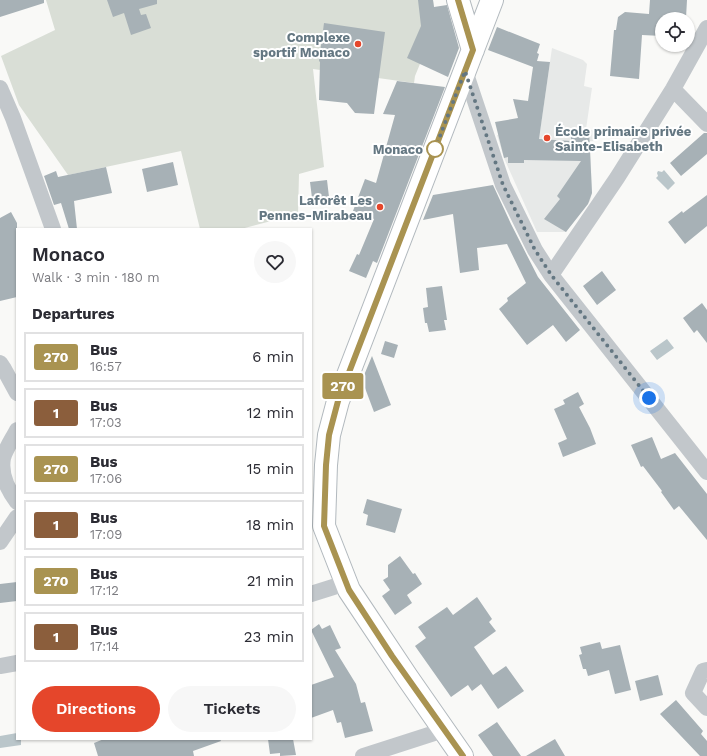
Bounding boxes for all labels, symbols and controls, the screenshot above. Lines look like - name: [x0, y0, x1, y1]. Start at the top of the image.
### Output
- map controls: [655, 12, 695, 52]
- button: locate: [655, 12, 695, 52]
- place label: Complexe sportif Monaco: [253, 30, 350, 60]
- marker: Complexe sportif Monaco: [353, 39, 363, 49]
- place label: École primaire privée Sainte-Elisabeth: [555, 123, 692, 154]
- marker: École primaire privée Sainte-Elisabeth: [542, 133, 552, 143]
- marker: Monaco: [426, 140, 444, 158]
- place label: Monaco: [373, 142, 423, 157]
- place label: Laforêt Les Pennes-Mirabeau: [259, 193, 372, 223]
- marker: Laforêt Les Pennes-Mirabeau: [375, 202, 385, 212]
- button: heart: [254, 241, 296, 283]
- text: Monaco: [32, 243, 105, 266]
- text: Walk · 3 min · 180 m: [32, 270, 160, 285]
- text: Departures: [32, 305, 115, 323]
- text: Bus: [90, 341, 118, 359]
- text: 6 min: [252, 348, 294, 366]
- text: 270: [43, 349, 69, 365]
- text: 16:57: [90, 359, 122, 374]
- line badge: 270: [320, 373, 366, 399]
- text: 270: [330, 378, 356, 394]
- your location: [639, 388, 659, 408]
- text: Bus: [90, 397, 118, 415]
- text: 12 min: [247, 404, 294, 422]
- text: 1: [53, 405, 59, 421]
- text: 17:03: [90, 415, 122, 430]
- text: Bus: [90, 453, 118, 471]
- text: 15 min: [247, 460, 294, 478]
- text: 270: [43, 461, 69, 477]
- text: 17:06: [90, 471, 122, 486]
- text: Bus: [90, 509, 118, 527]
- text: 18 min: [246, 516, 294, 534]
- text: 1: [53, 517, 59, 533]
- text: 17:09: [90, 527, 122, 542]
- text: Bus: [90, 565, 118, 583]
- text: 21 min: [247, 572, 294, 590]
- text: 270: [43, 573, 69, 589]
- text: 17:12: [90, 583, 119, 598]
- text: Bus: [90, 621, 118, 639]
- text: 23 min: [244, 628, 294, 646]
- text: 1: [53, 629, 59, 645]
- text: 17:14: [90, 639, 119, 654]
- button: Directions: [32, 686, 160, 732]
- button: Tickets: [168, 686, 296, 732]

